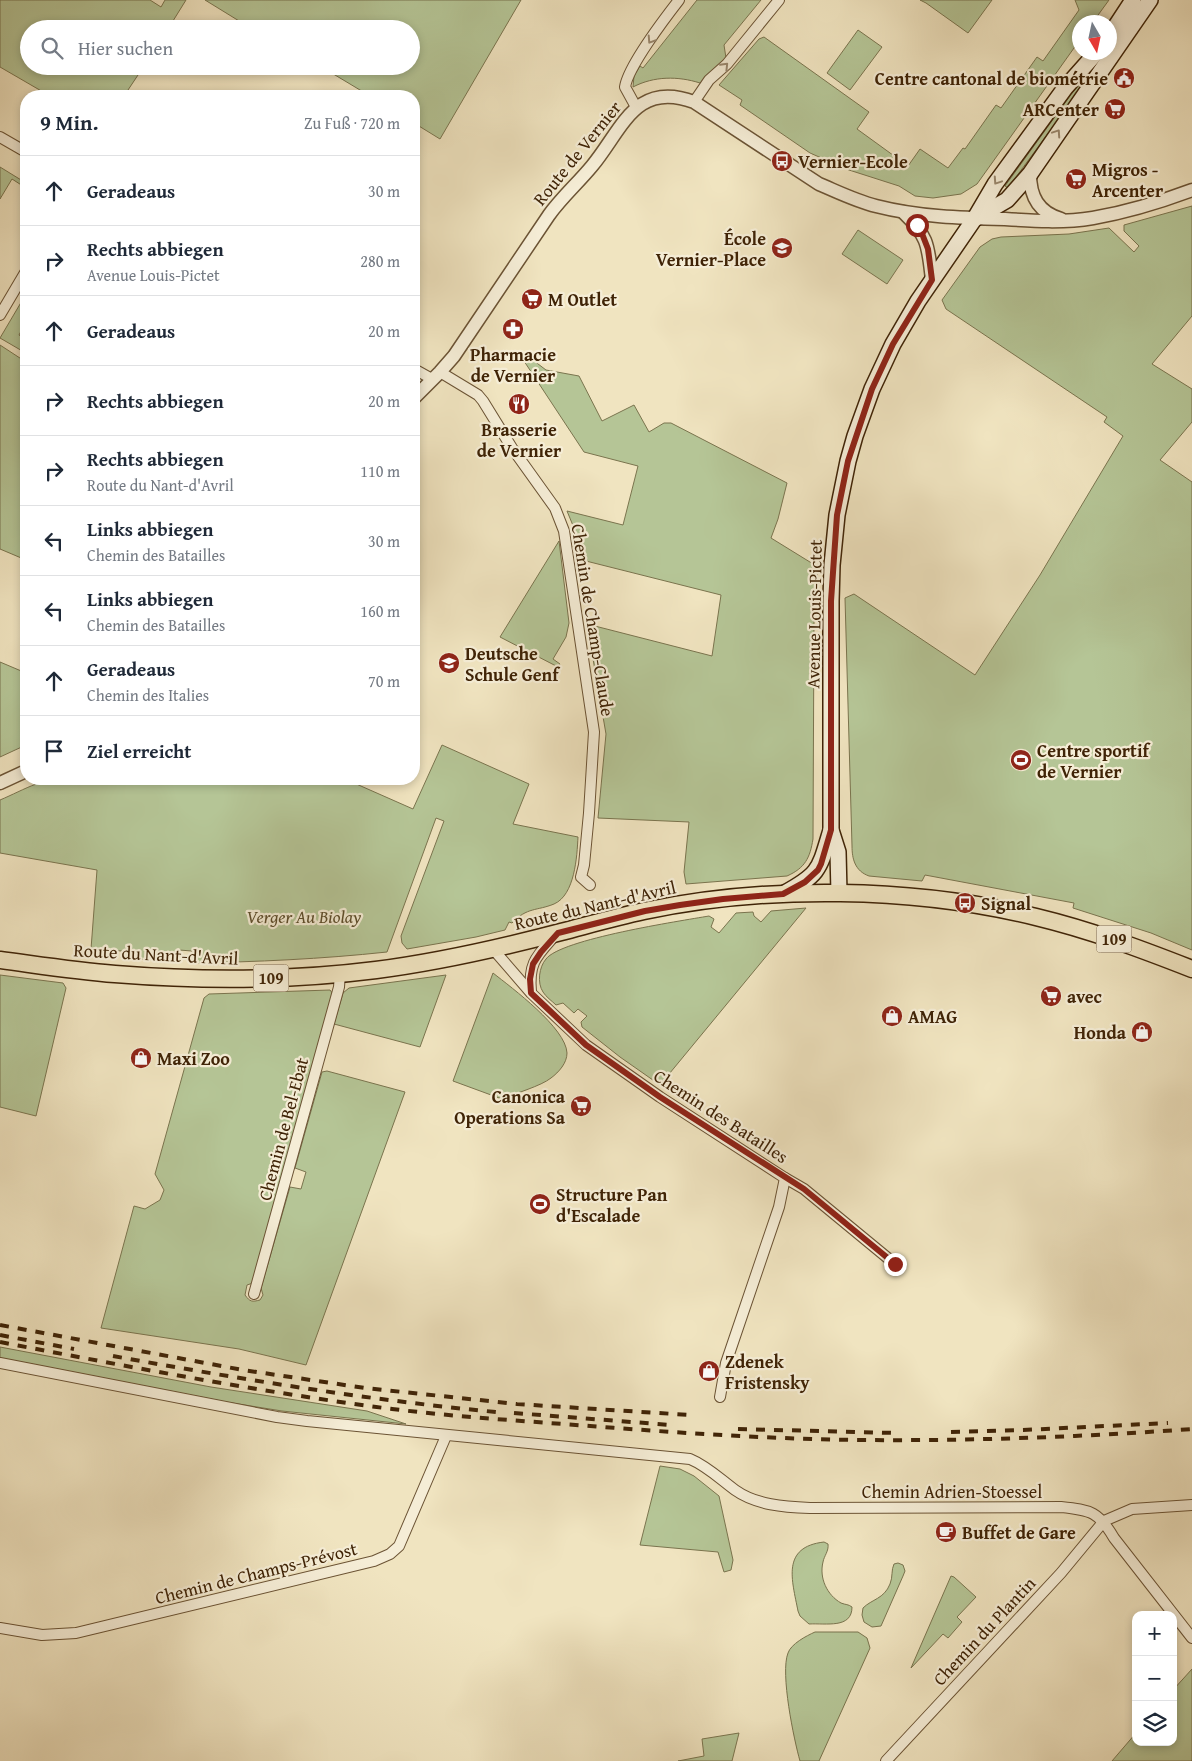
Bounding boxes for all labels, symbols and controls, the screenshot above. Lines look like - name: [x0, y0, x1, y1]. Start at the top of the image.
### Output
- north arrow: [1072, 15, 1117, 60]
- search box: [20, 20, 420, 75]
- icon: search: [38, 34, 66, 62]
- text: Hier suchen: [78, 34, 173, 62]
- one-way arrow: [648, 34, 657, 44]
- one-way arrow: [719, 62, 728, 71]
- place label: Centre cantonal de biométrie: [875, 65, 1108, 92]
- public building icon: Centre cantonal de biométrie: [1112, 66, 1136, 90]
- street label: Route de Vernier: [526, 94, 628, 211]
- place label: ARCenter: [1023, 96, 1100, 123]
- supermarket icon: ARCenter: [1103, 97, 1127, 121]
- text: 9 Min.: [40, 107, 98, 138]
- text: Zu Fuß · 720 m: [304, 111, 400, 135]
- one-way arrow: [1051, 129, 1060, 139]
- place label: Vernier-Ecole: [798, 148, 908, 175]
- bus stop icon: Vernier-Ecole: [770, 149, 794, 173]
- place label: Migros - Arcenter: [1092, 156, 1164, 204]
- supermarket icon: Migros - Arcenter: [1064, 167, 1088, 191]
- one-way arrow: [994, 176, 1003, 185]
- icon: ahead: [40, 177, 68, 205]
- text: Geradeaus: [87, 177, 175, 205]
- text: 30 m: [368, 179, 400, 203]
- route start: [906, 214, 929, 237]
- place label: École Vernier-Place: [656, 225, 766, 273]
- text: Rechts abbiegen: [87, 235, 224, 263]
- school or university icon: École Vernier-Place: [770, 236, 794, 260]
- icon: right: [40, 247, 68, 275]
- text: 280 m: [360, 249, 400, 273]
- text: Avenue Louis-Pictet: [87, 263, 220, 287]
- place label: M Outlet: [548, 286, 617, 313]
- supermarket icon: M Outlet: [520, 287, 544, 311]
- icon: ahead: [40, 317, 68, 345]
- text: Geradeaus: [87, 317, 175, 345]
- pharmacy icon: Pharmacie de Vernier: [501, 317, 525, 341]
- text: 20 m: [368, 319, 400, 343]
- place label: Pharmacie de Vernier: [470, 341, 556, 389]
- icon: right: [40, 387, 68, 415]
- text: Rechts abbiegen: [87, 387, 224, 415]
- text: 20 m: [368, 389, 400, 413]
- restaurant icon: Brasserie de Vernier: [507, 392, 531, 416]
- place label: Brasserie de Vernier: [477, 416, 562, 464]
- text: Rechts abbiegen: [87, 445, 224, 473]
- icon: right: [40, 457, 68, 485]
- text: 110 m: [360, 459, 400, 483]
- text: Route du Nant-d'Avril: [87, 473, 234, 497]
- text: Links abbiegen: [87, 515, 213, 543]
- street label: Chemin de Champ-Claude: [564, 522, 622, 718]
- icon: left: [40, 527, 68, 555]
- text: 30 m: [368, 529, 400, 553]
- street label: Avenue Louis-Pictet: [799, 539, 829, 689]
- text: Chemin des Batailles: [87, 543, 225, 567]
- text: Links abbiegen: [87, 585, 213, 613]
- icon: left: [40, 597, 68, 625]
- text: 160 m: [360, 599, 400, 623]
- text: Chemin des Batailles: [87, 613, 225, 637]
- place label: Deutsche Schule Genf: [465, 640, 561, 688]
- school or university icon: Deutsche Schule Genf: [437, 651, 461, 675]
- text: Geradeaus: [87, 655, 175, 683]
- icon: ahead: [40, 667, 68, 695]
- text: 70 m: [368, 669, 400, 693]
- text: Chemin des Italies: [87, 683, 209, 707]
- icon: arrive: [40, 737, 68, 765]
- text: Ziel erreicht: [87, 737, 191, 765]
- place label: Centre sportif de Vernier: [1037, 737, 1151, 785]
- sports icon: Centre sportif de Vernier: [1009, 748, 1033, 772]
- street label: Route du Nant-d'Avril: [512, 873, 678, 937]
- place label: Signal: [981, 890, 1031, 917]
- bus stop icon: Signal: [953, 891, 977, 915]
- park label: Verger Au Biolay: [247, 903, 362, 930]
- road number: 109: [1096, 926, 1132, 952]
- street label: Route du Nant-d'Avril: [73, 936, 239, 972]
- road number: 109: [254, 964, 288, 991]
- place label: avec: [1067, 983, 1102, 1010]
- supermarket icon: avec: [1039, 984, 1063, 1008]
- place label: AMAG: [908, 1003, 957, 1030]
- shop icon: AMAG: [880, 1004, 904, 1028]
- place label: Honda: [1074, 1019, 1127, 1046]
- shop icon: Honda: [1130, 1020, 1154, 1044]
- place label: Maxi Zoo: [157, 1045, 230, 1072]
- shop icon: Maxi Zoo: [129, 1046, 153, 1070]
- street label: Chemin de Bel-Ebat: [251, 1054, 315, 1204]
- street label: Chemin des Batailles: [648, 1062, 794, 1170]
- place label: Canonica Operations Sa: [454, 1083, 566, 1131]
- supermarket icon: Canonica Operations Sa: [569, 1094, 593, 1118]
- place label: Structure Pan d'Escalade: [556, 1181, 668, 1229]
- sports icon: Structure Pan d'Escalade: [528, 1192, 552, 1216]
- route end: [884, 1253, 907, 1276]
- place label: Zdenek Fristensky: [725, 1348, 810, 1396]
- shop icon: Zdenek Fristensky: [697, 1359, 721, 1383]
- street label: Chemin Adrien-Stoessel: [862, 1478, 1042, 1505]
- place label: Buffet de Gare: [962, 1519, 1076, 1546]
- cafe icon: Buffet de Gare: [934, 1520, 958, 1544]
- street label: Chemin de Champs-Prévost: [152, 1535, 360, 1611]
- street label: Chemin du Plantin: [926, 1570, 1042, 1692]
- map controls: [1132, 1611, 1177, 1746]
- button: +: [1132, 1611, 1177, 1656]
- button: −: [1132, 1656, 1177, 1701]
- button: layers: [1132, 1701, 1177, 1746]

